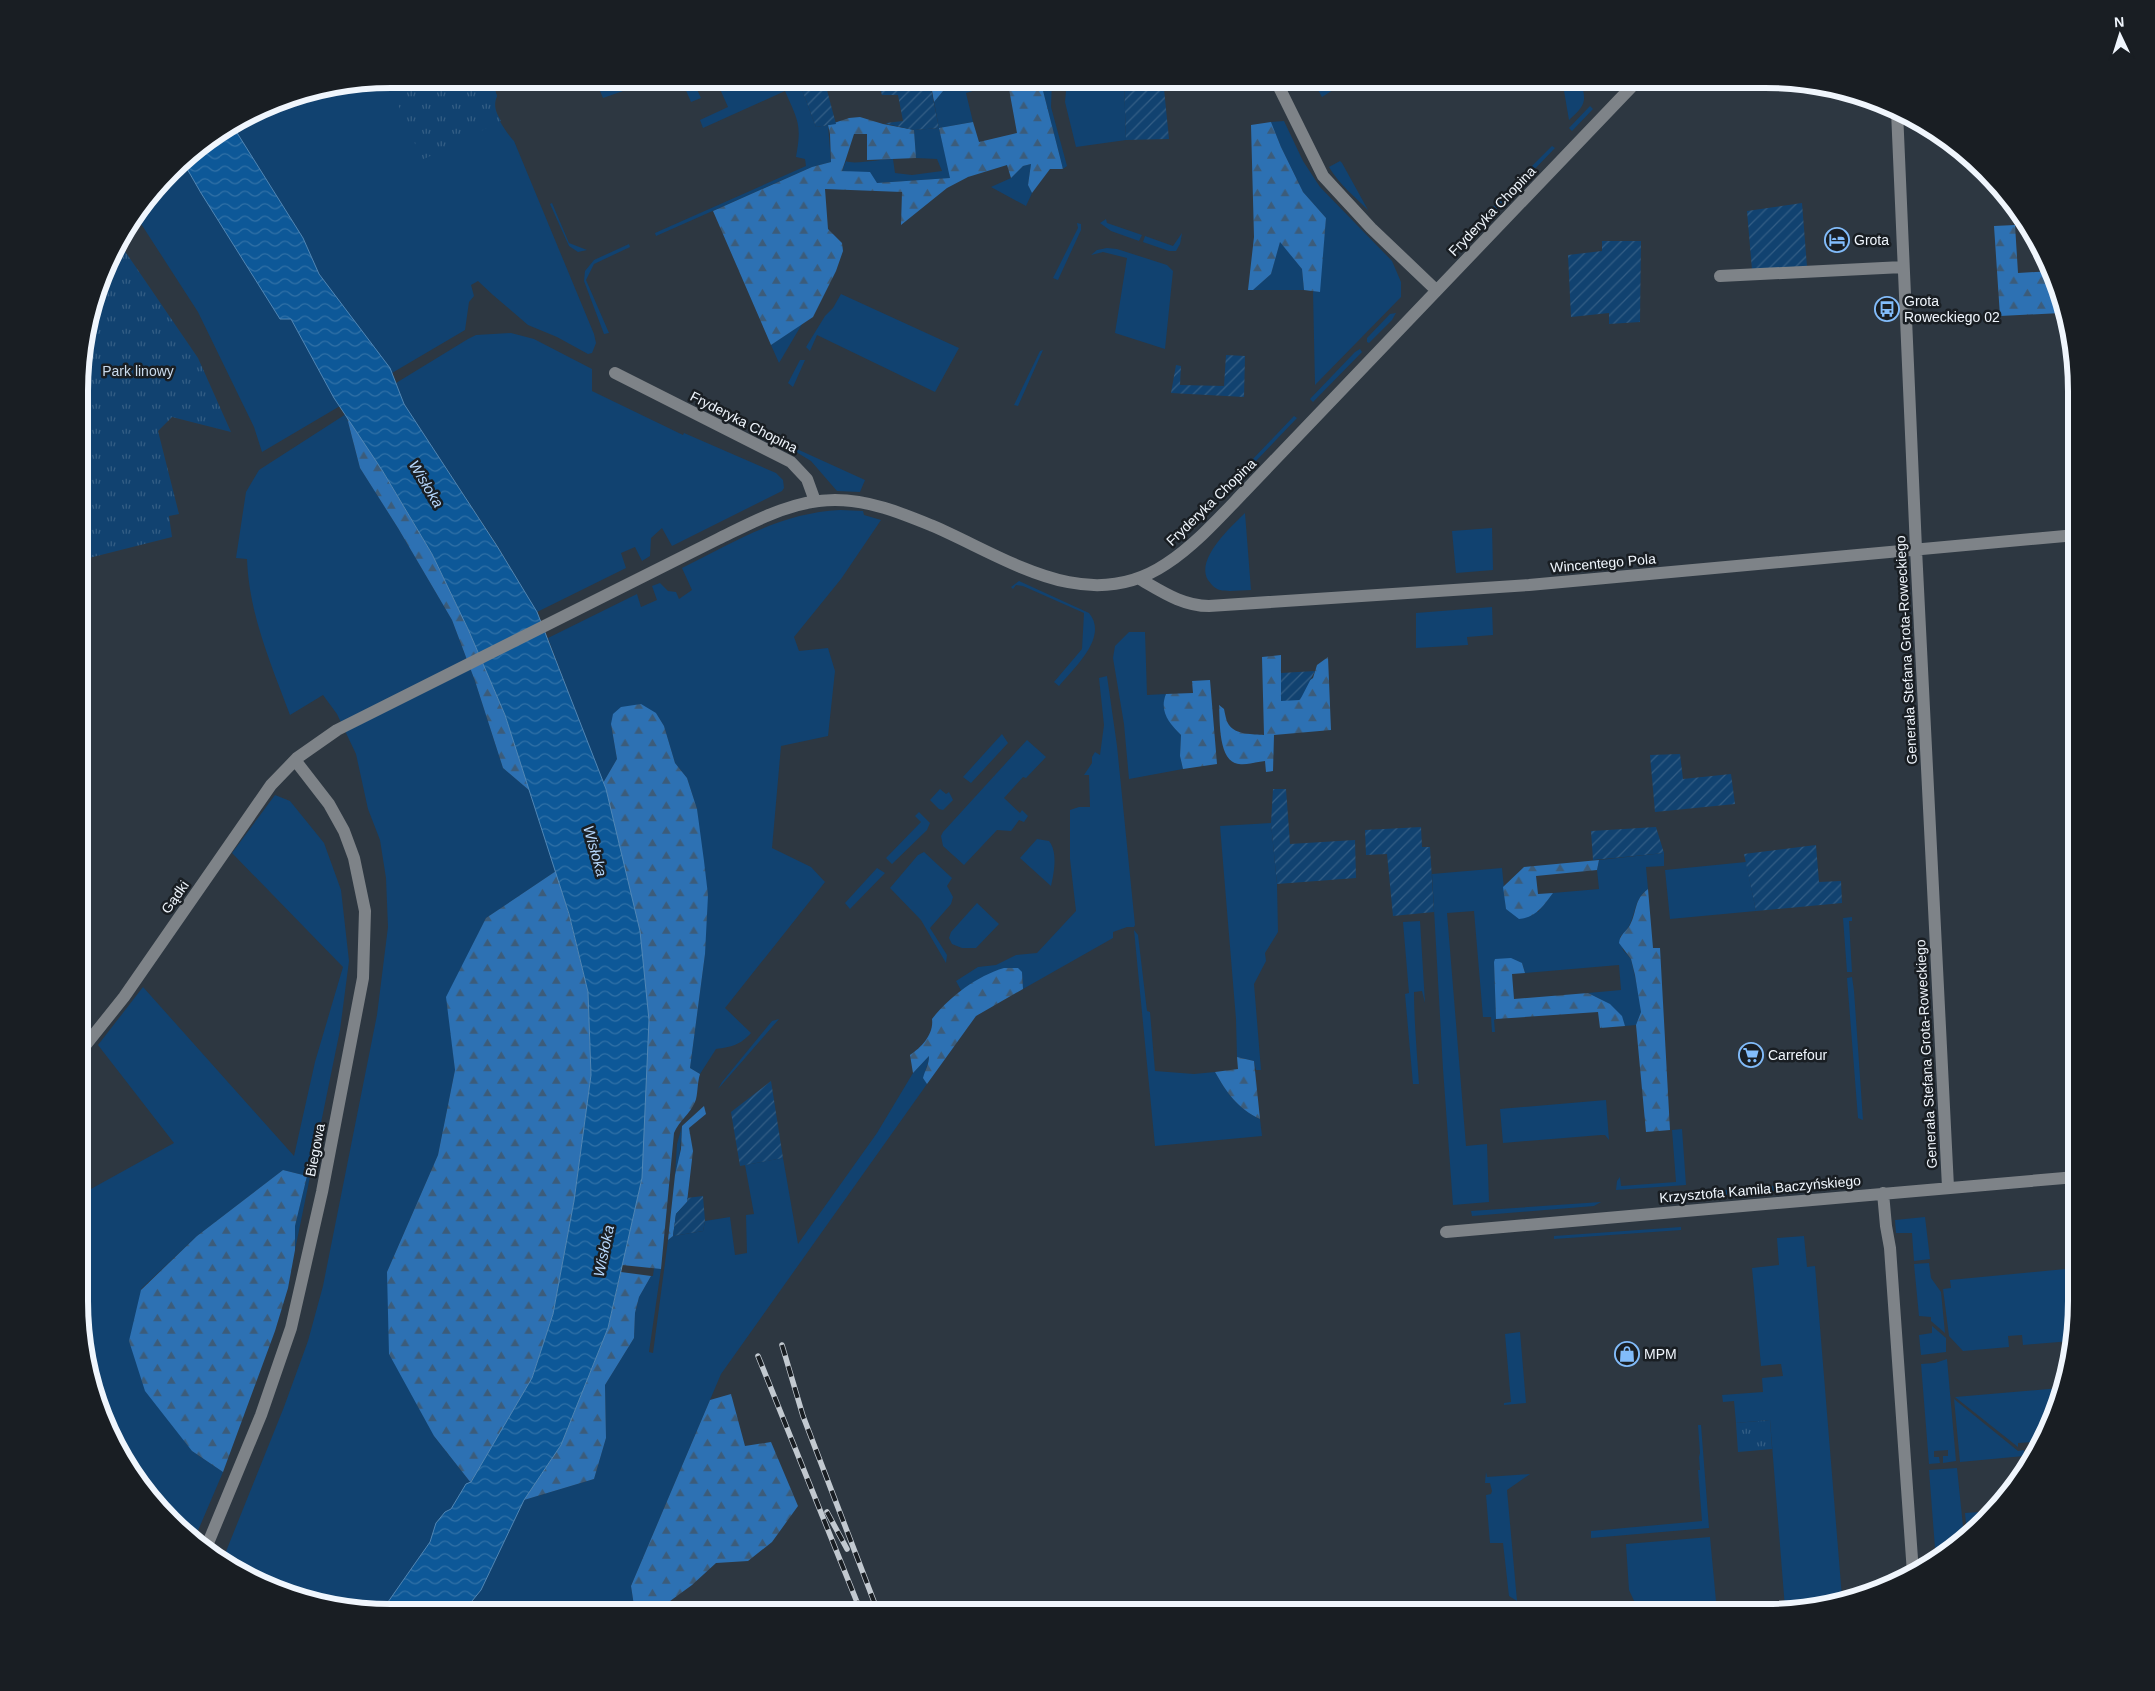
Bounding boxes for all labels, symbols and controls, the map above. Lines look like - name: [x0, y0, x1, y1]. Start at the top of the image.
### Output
- north arrow: [2095, 10, 2145, 60]
- text: N: [2113, 14, 2125, 30]
- street label: Fryderyka Chopina: [1445, 163, 1539, 259]
- hotel icon: Grota: [1824, 227, 1850, 253]
- place label: Grota: [1854, 232, 1889, 248]
- place label: Grota Roweckiego 02: [1904, 293, 2000, 325]
- bus stop icon: Grota Roweckiego 02: [1874, 296, 1900, 322]
- park label: Park linowy: [102, 363, 174, 379]
- street label: Fryderyka Chopina: [688, 388, 801, 456]
- street label: Fryderyka Chopina: [1163, 455, 1259, 549]
- water label: Wisłoka: [406, 457, 447, 511]
- street label: Generała Stefana Grota-Roweckiego: [1892, 535, 1920, 765]
- street label: Wincentego Pola: [1550, 550, 1657, 576]
- water label: Wisłoka: [580, 823, 611, 878]
- street label: Gądki: [158, 877, 192, 917]
- street label: Generała Stefana Grota-Roweckiego: [1912, 939, 1940, 1169]
- supermarket icon: Carrefour: [1738, 1042, 1764, 1068]
- place label: Carrefour: [1768, 1047, 1827, 1063]
- street label: Biegowa: [302, 1122, 328, 1178]
- street label: Krzysztofa Kamila Baczyńskiego: [1659, 1172, 1862, 1206]
- water label: Wisłoka: [590, 1224, 617, 1278]
- shop icon: MPM: [1614, 1341, 1640, 1367]
- place label: MPM: [1644, 1346, 1677, 1362]

